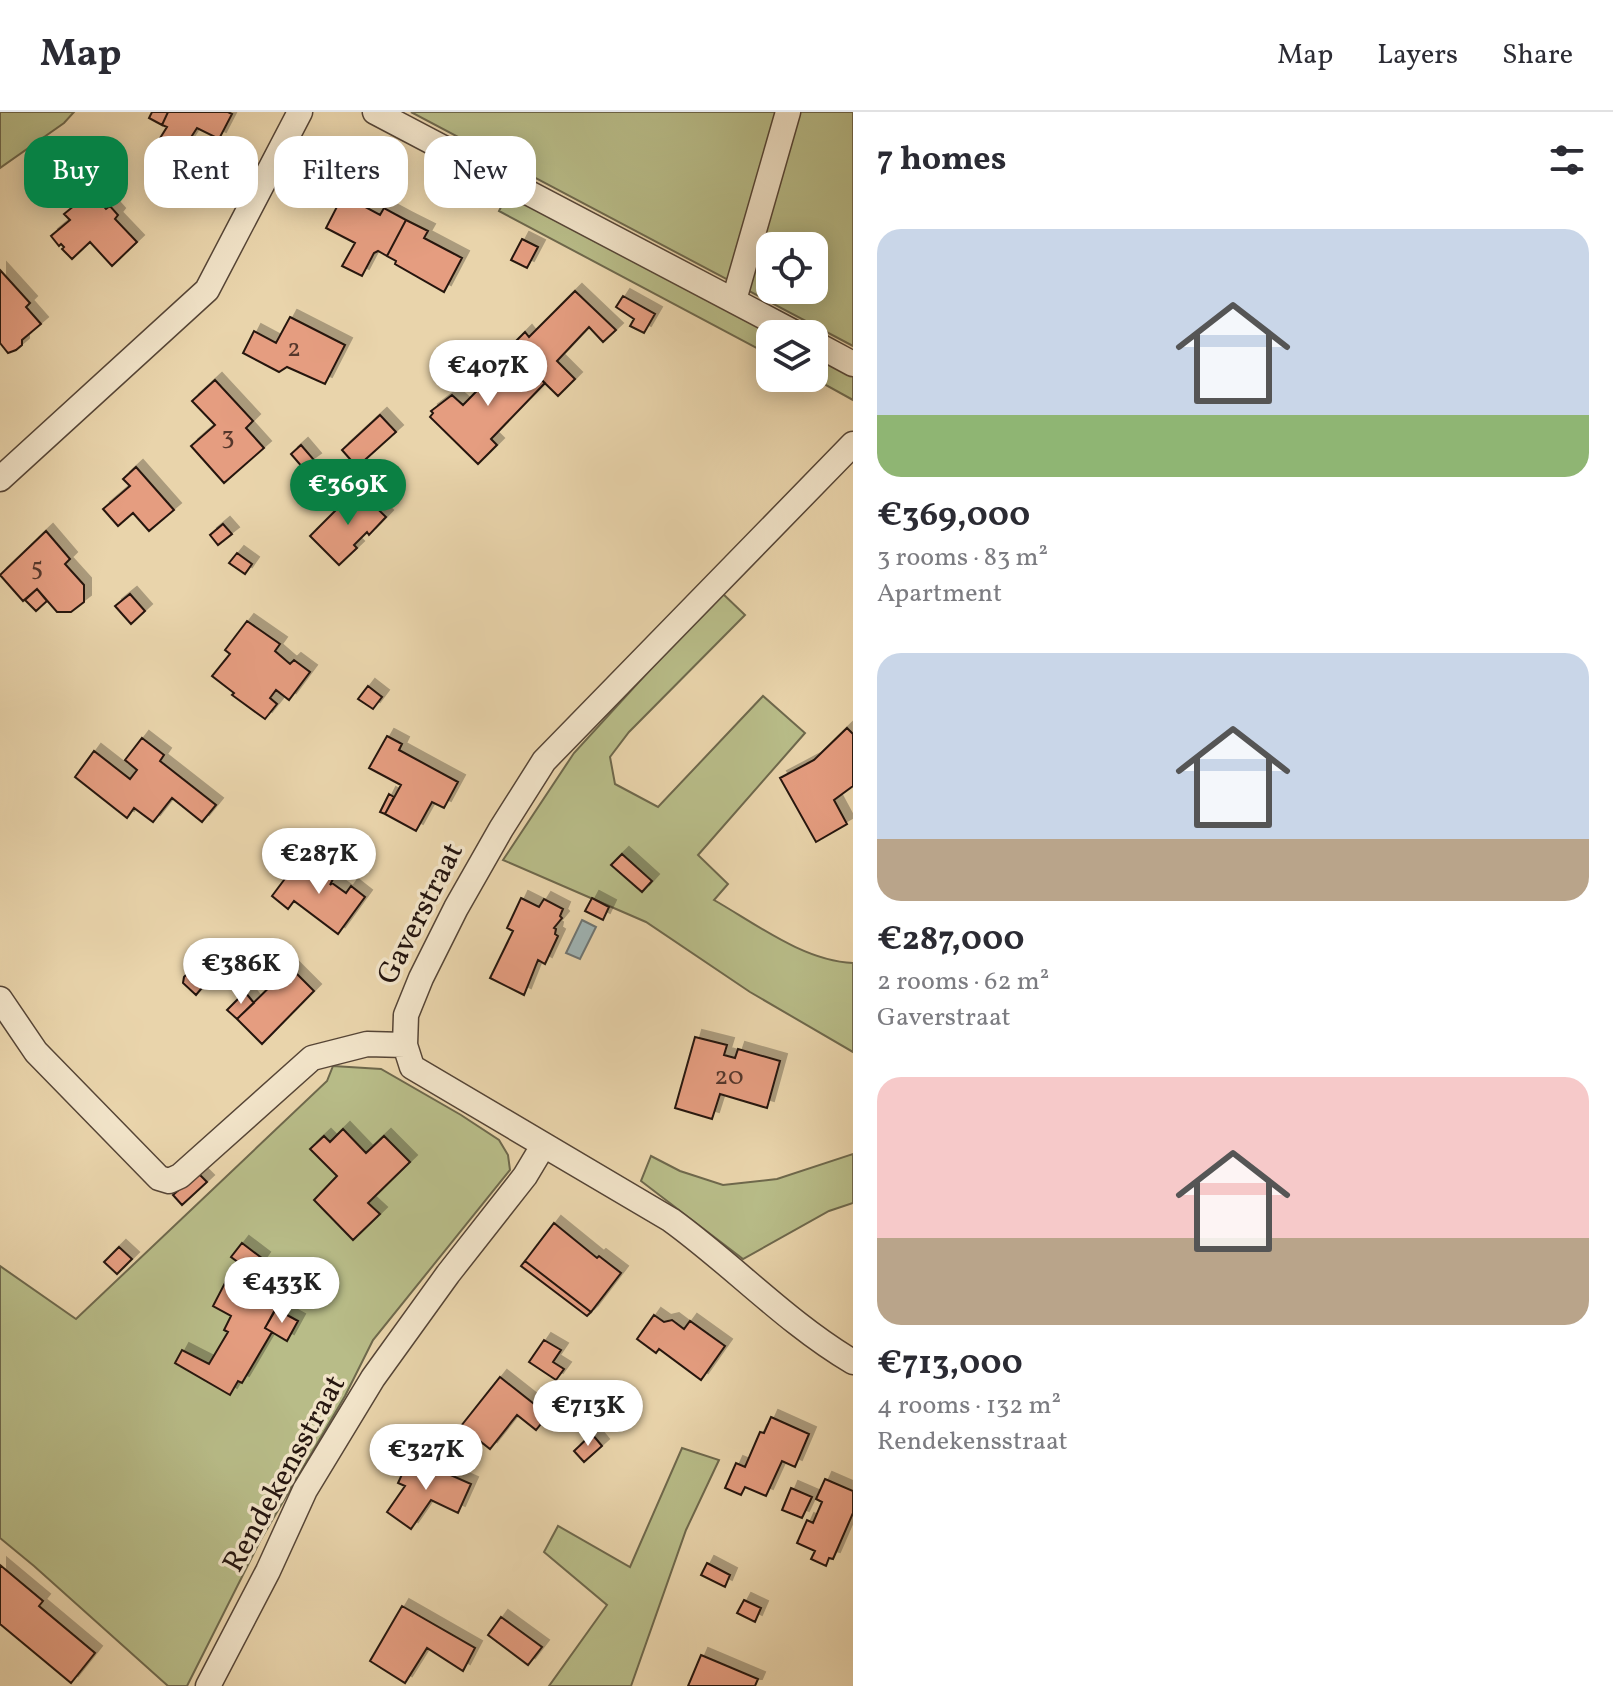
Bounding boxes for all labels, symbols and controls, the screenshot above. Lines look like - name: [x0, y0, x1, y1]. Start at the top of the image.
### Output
- text: Map: [40, 29, 121, 82]
- text: Map: [1277, 36, 1333, 75]
- text: Layers: [1377, 36, 1458, 75]
- text: Share: [1502, 36, 1573, 75]
- chip: Buy: [24, 136, 128, 208]
- chip: Rent: [144, 136, 258, 208]
- chip: Filters: [274, 136, 408, 208]
- chip: New: [424, 136, 536, 208]
- text: 7 homes: [877, 137, 1006, 184]
- icon: filters: [1545, 138, 1589, 182]
- map controls: [756, 232, 828, 392]
- button: locate: [756, 232, 828, 304]
- icon: home: [1161, 281, 1305, 425]
- button: layers: [756, 320, 828, 392]
- house number: 2: [287, 331, 301, 367]
- pin: €407K: [432, 340, 544, 408]
- text: €407K: [447, 348, 529, 384]
- house number: 3: [221, 419, 235, 455]
- pin: €369K: [292, 459, 404, 527]
- text: €369K: [308, 467, 388, 503]
- text: €369,000: [877, 493, 1030, 540]
- text: 3 rooms · 83 m²: [877, 540, 1048, 576]
- house number: 5: [31, 550, 43, 586]
- text: Apartment: [877, 576, 1002, 612]
- icon: home: [1161, 705, 1305, 849]
- pin: €287K: [263, 828, 375, 896]
- text: €287K: [280, 836, 358, 872]
- street label: Gaverstraat: [367, 836, 475, 992]
- text: €287,000: [877, 917, 1024, 964]
- pin: €386K: [185, 938, 297, 1006]
- text: €386K: [201, 946, 281, 982]
- text: 2 rooms · 62 m²: [877, 964, 1049, 1000]
- text: Gaverstraat: [877, 1000, 1011, 1036]
- house number: 20: [714, 1059, 744, 1095]
- icon: home: [1161, 1129, 1305, 1273]
- pin: €433K: [226, 1257, 338, 1325]
- text: €433K: [242, 1265, 322, 1301]
- text: €713,000: [877, 1341, 1023, 1388]
- street label: Rendekensstraat: [213, 1368, 357, 1580]
- pin: €713K: [532, 1380, 644, 1448]
- text: €713K: [551, 1388, 625, 1424]
- text: 4 rooms · 132 m²: [877, 1388, 1061, 1424]
- pin: €327K: [370, 1424, 482, 1492]
- text: Rendekensstraat: [877, 1424, 1068, 1460]
- text: €327K: [388, 1432, 464, 1468]

